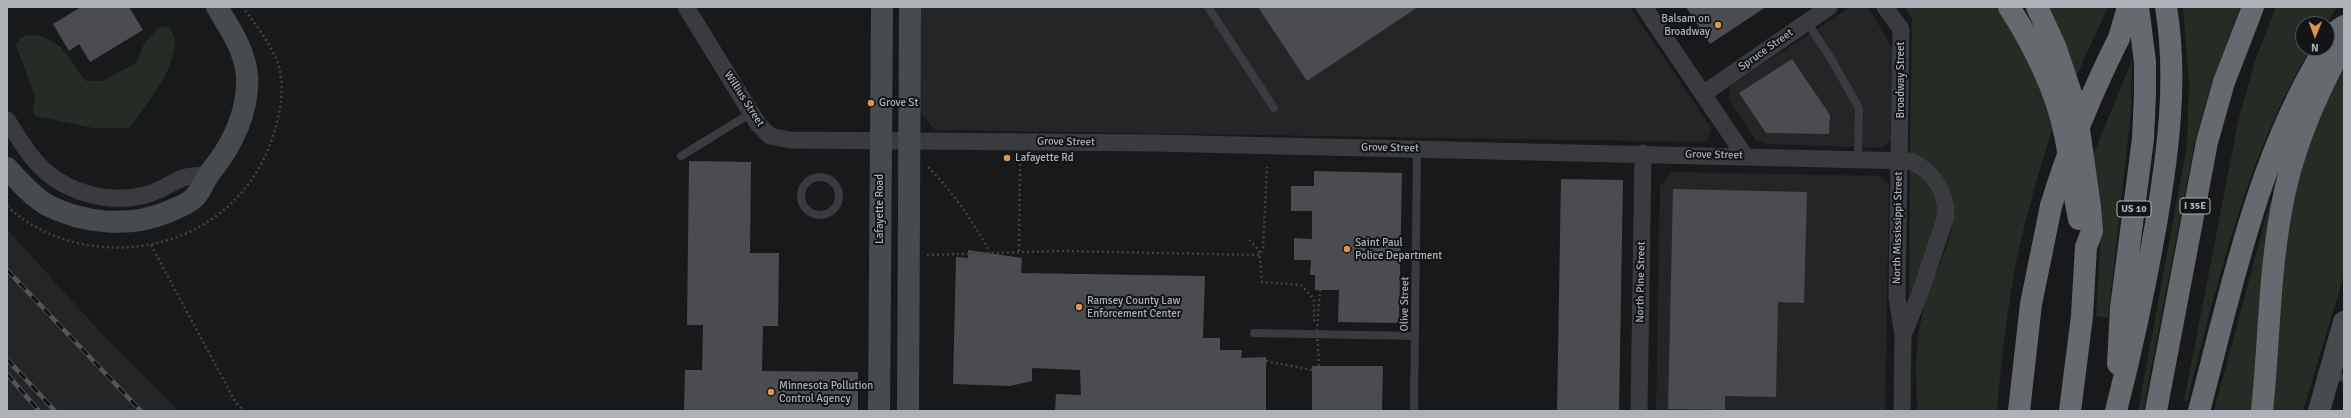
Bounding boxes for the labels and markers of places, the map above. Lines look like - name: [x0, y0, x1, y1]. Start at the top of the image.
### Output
- place label: Balsam on Broadway: [1661, 12, 1710, 38]
- marker: Balsam on Broadway: [1713, 20, 1723, 30]
- place label: Grove St: [879, 96, 918, 110]
- marker: Grove St: [866, 98, 876, 108]
- place label: Lafayette Rd: [1015, 151, 1074, 165]
- marker: Lafayette Rd: [1002, 153, 1012, 163]
- place label: Saint Paul Police Department: [1355, 236, 1442, 262]
- marker: Saint Paul Police Department: [1342, 244, 1352, 254]
- place label: Ramsey County Law Enforcement Center: [1087, 294, 1181, 320]
- marker: Ramsey County Law Enforcement Center: [1074, 302, 1084, 312]
- place label: Minnesota Pollution Control Agency: [779, 379, 873, 405]
- marker: Minnesota Pollution Control Agency: [766, 387, 776, 397]

